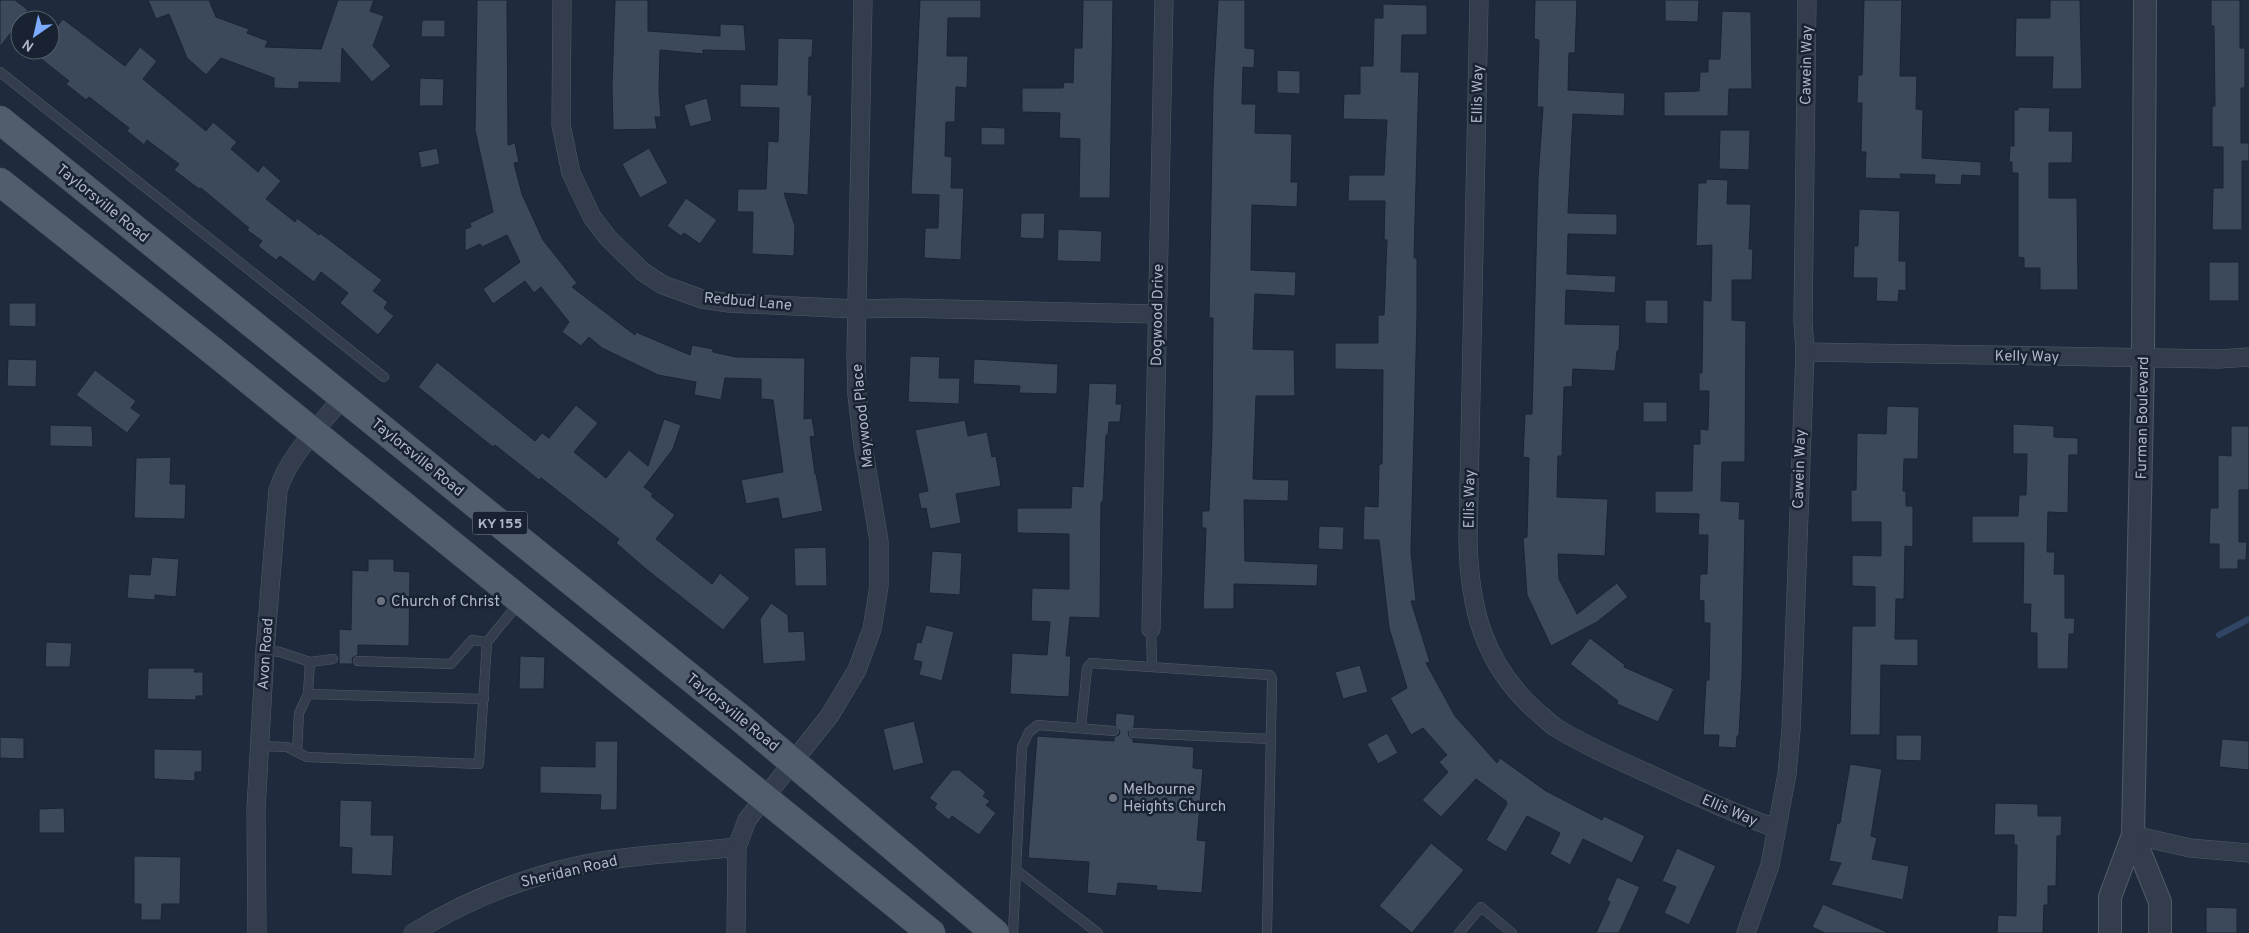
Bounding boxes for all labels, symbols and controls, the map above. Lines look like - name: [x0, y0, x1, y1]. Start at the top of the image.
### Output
- north arrow: [10, 10, 60, 60]
- street label: Cawein Way: [1797, 25, 1818, 105]
- text: N: [20, 35, 37, 54]
- street label: Ellis Way: [1468, 64, 1489, 124]
- street label: Taylorsville Road: [52, 161, 152, 247]
- street label: Dogwood Drive: [1148, 264, 1169, 366]
- street label: Redbud Lane: [703, 289, 793, 316]
- street label: Kelly Way: [1994, 347, 2060, 368]
- street label: Furman Boulevard: [2133, 356, 2154, 480]
- street label: Maywood Place: [849, 363, 878, 469]
- street label: Taylorsville Road: [367, 415, 467, 501]
- street label: Cawein Way: [1790, 429, 1811, 509]
- street label: Ellis Way: [1460, 469, 1481, 529]
- road number: KY 155: [472, 512, 528, 534]
- place label: Church of Christ: [391, 593, 500, 612]
- marker: Church of Christ: [375, 595, 387, 607]
- street label: Avon Road: [255, 618, 278, 691]
- street label: Taylorsville Road: [682, 670, 782, 756]
- place label: Melbourne Heights Church: [1123, 781, 1226, 817]
- street label: Ellis Way: [1699, 791, 1760, 832]
- marker: Melbourne Heights Church: [1107, 792, 1119, 804]
- street label: Sheridan Road: [519, 852, 620, 893]

